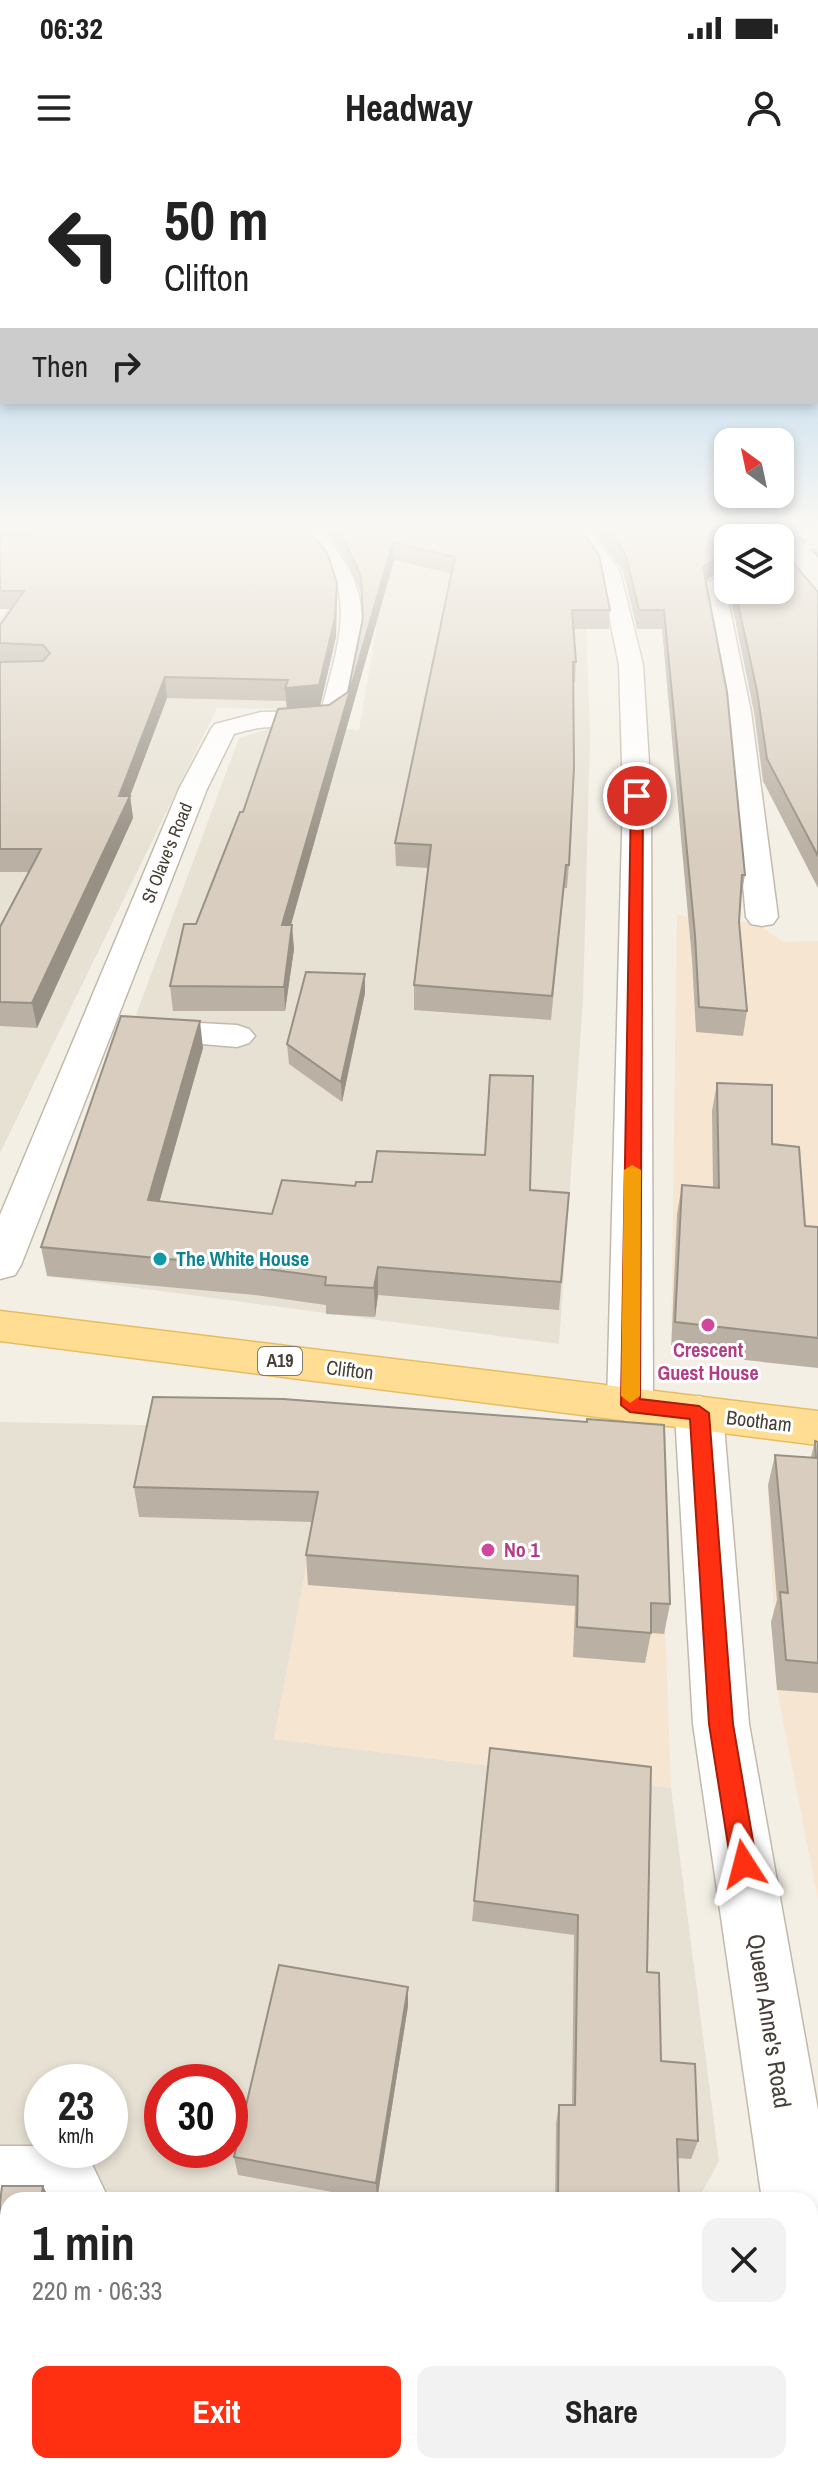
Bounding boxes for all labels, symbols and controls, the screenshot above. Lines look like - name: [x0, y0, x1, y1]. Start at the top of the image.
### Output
- text: 06:32: [40, 8, 103, 48]
- text: Headway: [345, 84, 473, 132]
- icon: menu: [32, 86, 76, 130]
- icon: person: [742, 86, 786, 130]
- text: 50 m: [164, 182, 269, 257]
- icon: left: [32, 192, 136, 296]
- text: Clifton: [164, 254, 249, 302]
- icon: right: [104, 344, 148, 388]
- text: Then: [32, 346, 88, 386]
- north arrow: [714, 428, 794, 508]
- map controls: [714, 428, 794, 604]
- button: layers: [714, 524, 794, 604]
- pin: [603, 762, 671, 830]
- icon: arrive: [615, 774, 659, 818]
- street label: St Olave's Road: [135, 799, 198, 907]
- place label: The White House: [176, 1245, 309, 1272]
- marker: The White House: [151, 1250, 169, 1268]
- marker: Crescent Guest House: [699, 1316, 717, 1334]
- place label: Crescent Guest House: [657, 1336, 759, 1386]
- road number: A19: [258, 1347, 302, 1375]
- street label: Clifton: [325, 1353, 375, 1386]
- street label: Bootham: [725, 1403, 793, 1438]
- place label: No 1: [504, 1536, 540, 1563]
- marker: No 1: [479, 1541, 497, 1559]
- position arrow: [702, 1822, 786, 1906]
- street label: Queen Anne's Road: [740, 1932, 800, 2110]
- speed limit sign: 30: [144, 2064, 248, 2168]
- text: 23: [58, 2079, 94, 2132]
- text: km/h: [58, 2122, 94, 2149]
- text: 1 min: [32, 2210, 135, 2275]
- button: close: [702, 2218, 786, 2302]
- text: 220 m · 06:33: [32, 2273, 162, 2308]
- button: Exit: [32, 2366, 401, 2458]
- button: Share: [417, 2366, 786, 2458]

